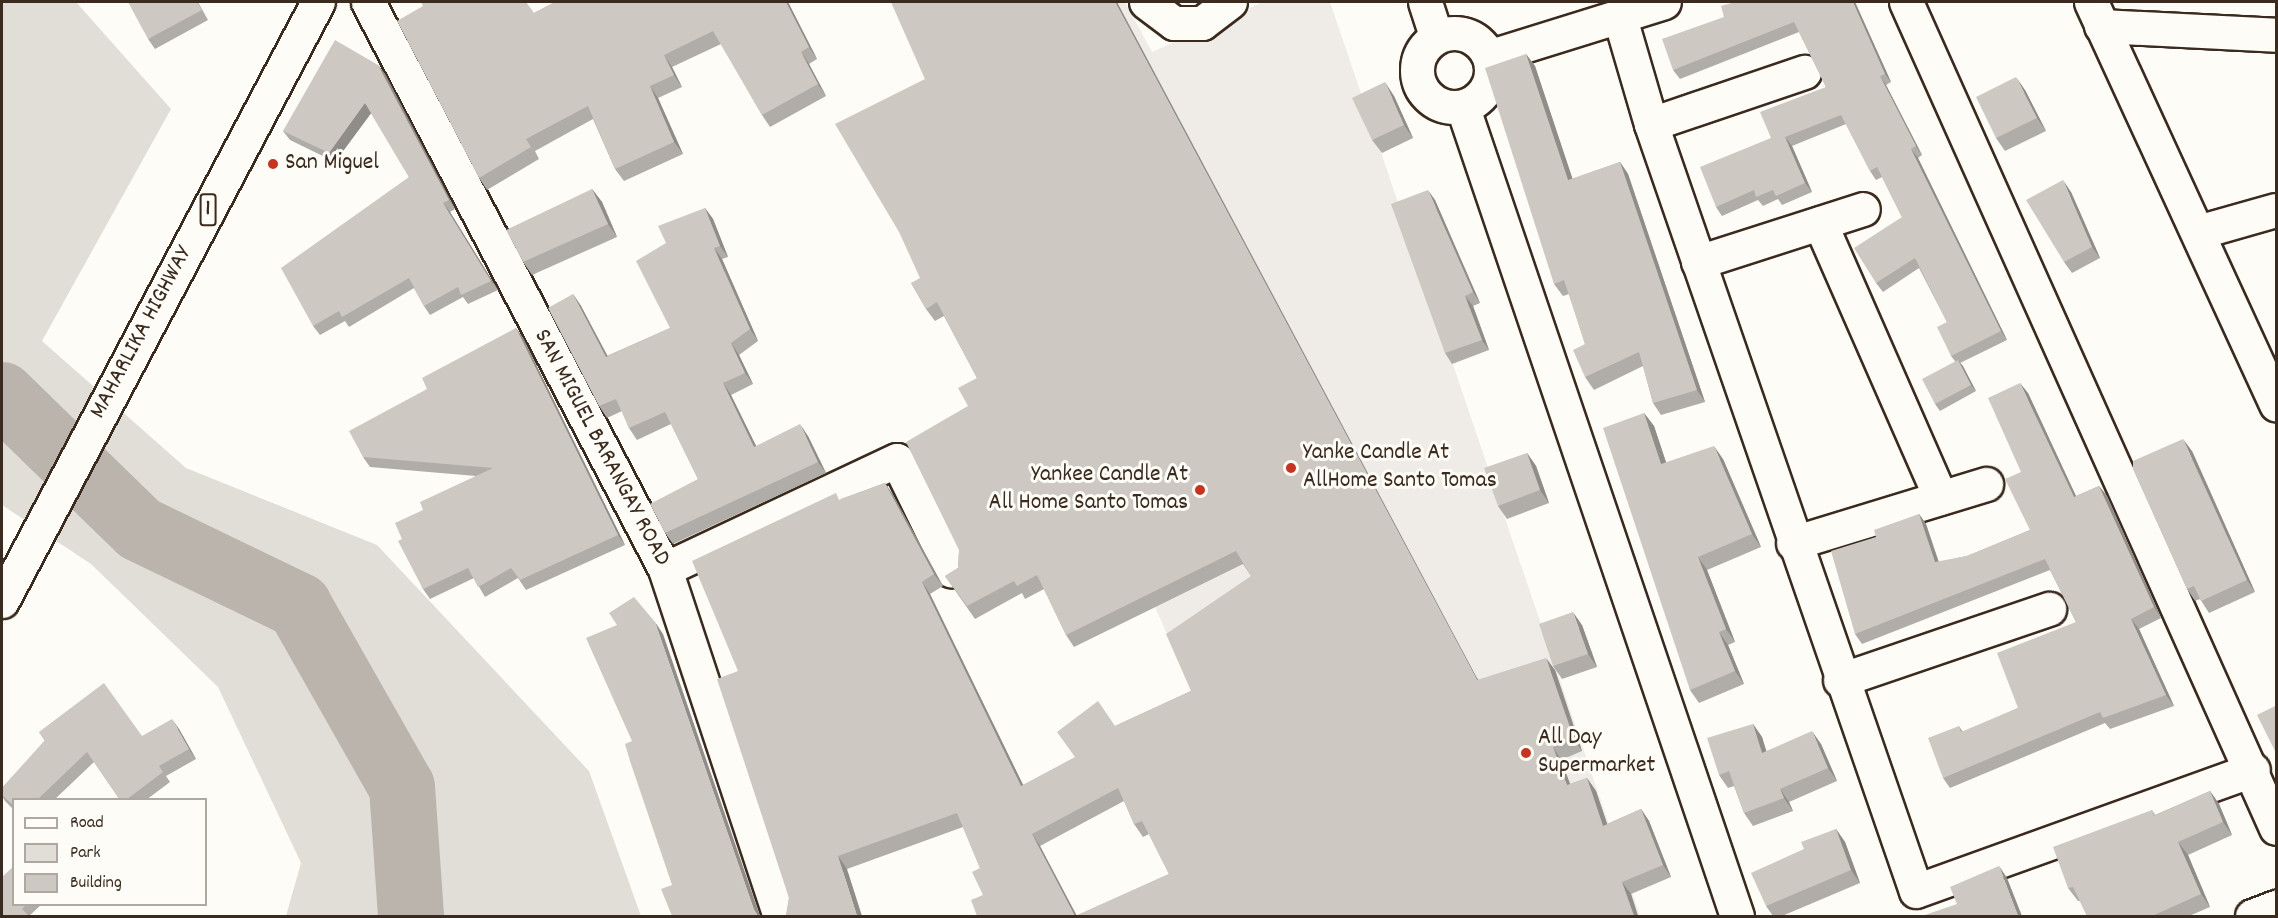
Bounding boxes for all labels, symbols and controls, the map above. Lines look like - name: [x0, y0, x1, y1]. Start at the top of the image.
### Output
- place label: San Miguel: [285, 150, 379, 178]
- marker: San Miguel: [266, 157, 280, 171]
- road number: 1: [199, 191, 217, 229]
- street label: MAHARLIKA HIGHWAY: [84, 242, 200, 424]
- street label: SAN MIGUEL BARANGAY ROAD: [526, 325, 676, 571]
- place label: Yanke Candle At AllHome Santo Tomas: [1303, 440, 1497, 496]
- marker: Yanke Candle At AllHome Santo Tomas: [1284, 461, 1298, 475]
- place label: Yankee Candle At All Home Santo Tomas: [989, 462, 1188, 518]
- marker: Yankee Candle At All Home Santo Tomas: [1193, 483, 1207, 497]
- place label: All Day Supermarket: [1538, 725, 1655, 781]
- marker: All Day Supermarket: [1519, 746, 1533, 760]
- legend: [12, 798, 207, 906]
- text: Road: [70, 811, 104, 836]
- text: Park: [70, 841, 101, 866]
- text: Building: [70, 871, 122, 896]

